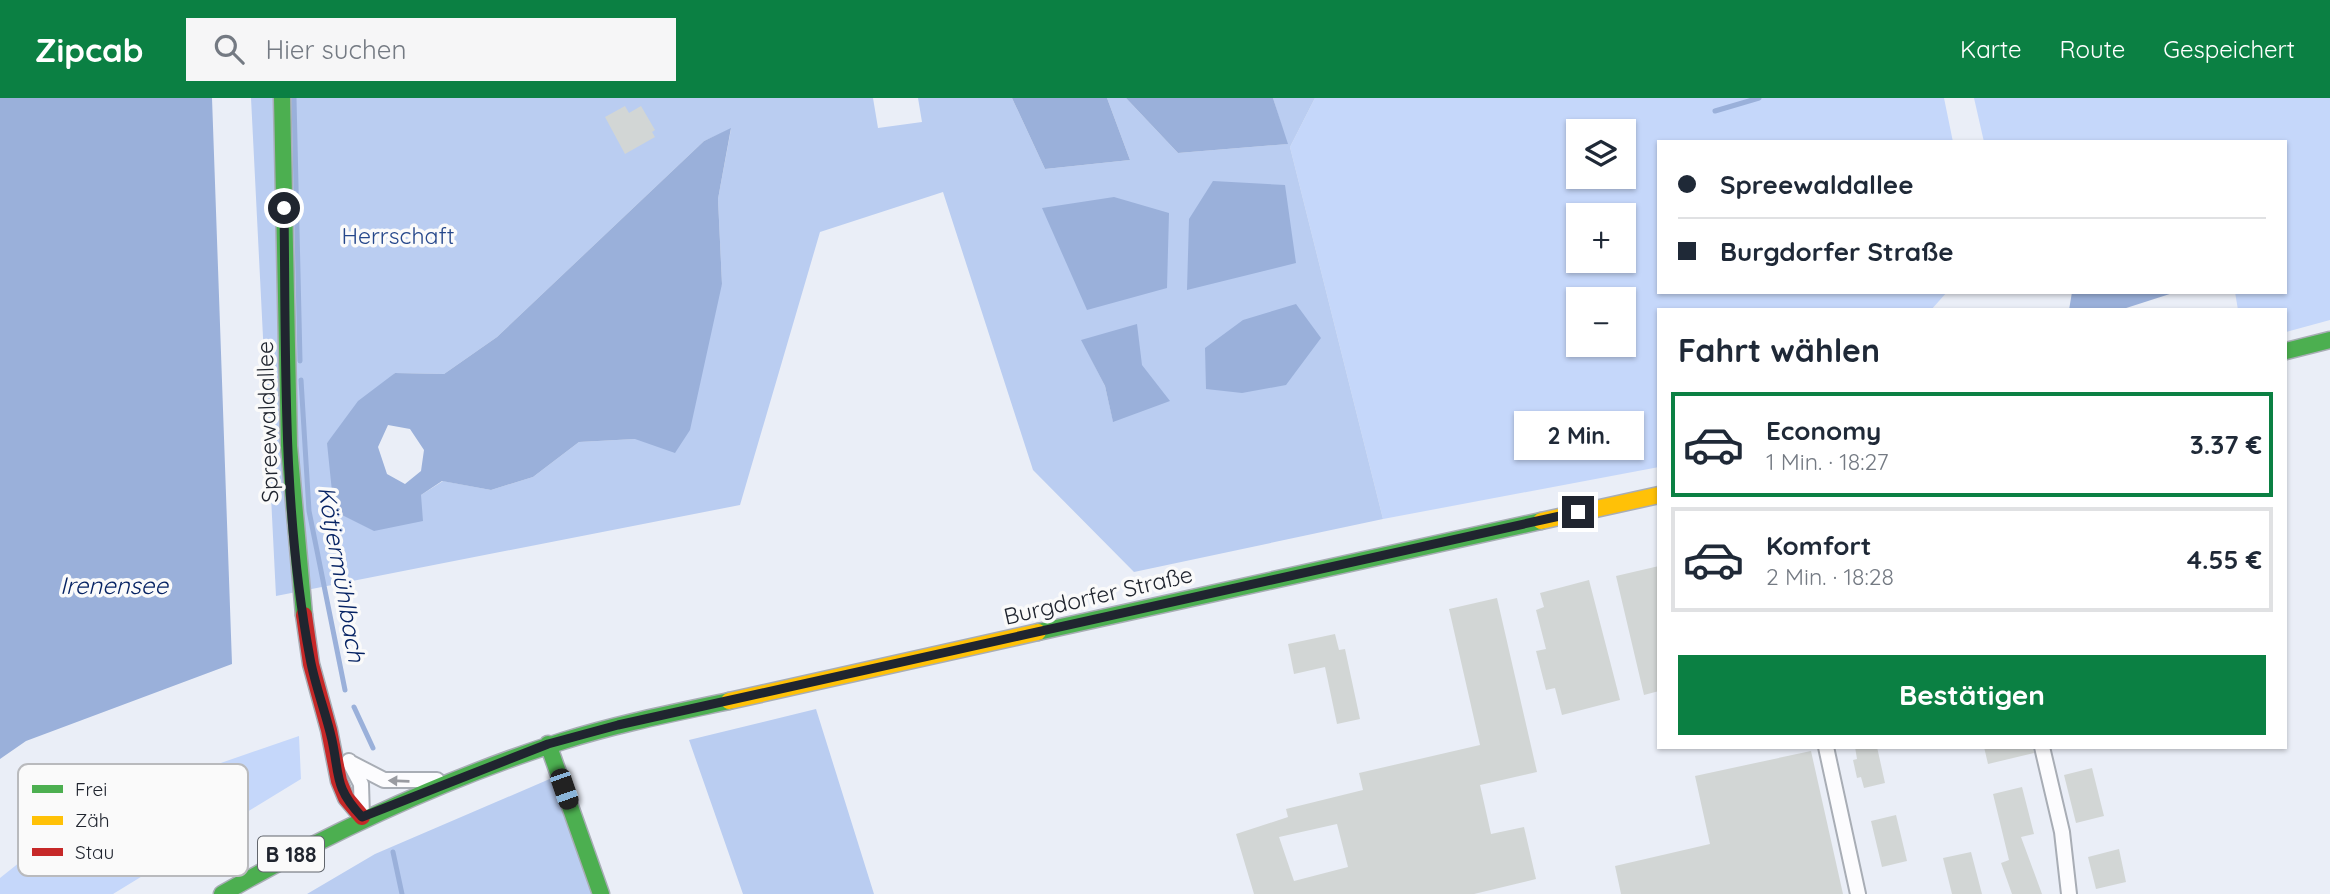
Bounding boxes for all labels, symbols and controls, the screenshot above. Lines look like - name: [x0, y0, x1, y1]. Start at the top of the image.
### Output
- search box: [186, 18, 676, 81]
- text: Zipcab: [35, 29, 144, 70]
- icon: search: [210, 30, 248, 68]
- text: Hier suchen: [266, 33, 407, 66]
- text: Karte: [1960, 34, 2022, 64]
- text: Route: [2060, 34, 2125, 64]
- text: Gespeichert: [2163, 34, 2295, 64]
- map controls: [1566, 119, 1636, 357]
- button: layers: [1566, 119, 1636, 189]
- text: Spreewaldallee: [1720, 168, 1914, 201]
- route start: [268, 192, 300, 224]
- button: +: [1566, 203, 1636, 273]
- park label: Herrschaft: [341, 221, 455, 250]
- text: Burgdorfer Straße: [1720, 235, 1954, 268]
- button: −: [1566, 287, 1636, 357]
- text: Fahrt wählen: [1678, 330, 1880, 370]
- street label: Spreewaldallee: [250, 341, 284, 503]
- callout: 2 Min.: [1513, 410, 1643, 460]
- icon: car: [1682, 413, 1745, 476]
- text: Economy: [1766, 414, 1881, 447]
- text: 2 Min.: [1547, 421, 1611, 450]
- text: 3.37 €: [2190, 428, 2262, 461]
- text: 1 Min. · 18:27: [1766, 447, 1889, 476]
- water label: Kötjermühlbach: [312, 484, 372, 665]
- route end: [1562, 496, 1594, 528]
- icon: car: [1682, 528, 1745, 591]
- text: Komfort: [1766, 529, 1871, 562]
- text: 4.55 €: [2187, 543, 2262, 576]
- street label: Burgdorfer Straße: [1001, 559, 1195, 631]
- text: 2 Min. · 18:28: [1766, 562, 1894, 591]
- water label: Irenensee: [60, 570, 169, 600]
- button: Bestätigen: [1678, 655, 2266, 735]
- legend: [18, 764, 248, 876]
- car: [548, 766, 581, 812]
- one-way arrow: [388, 775, 410, 786]
- text: Frei: [75, 777, 107, 801]
- text: Zäh: [75, 808, 110, 832]
- road number: B 188: [258, 836, 324, 872]
- text: Stau: [75, 840, 114, 864]

